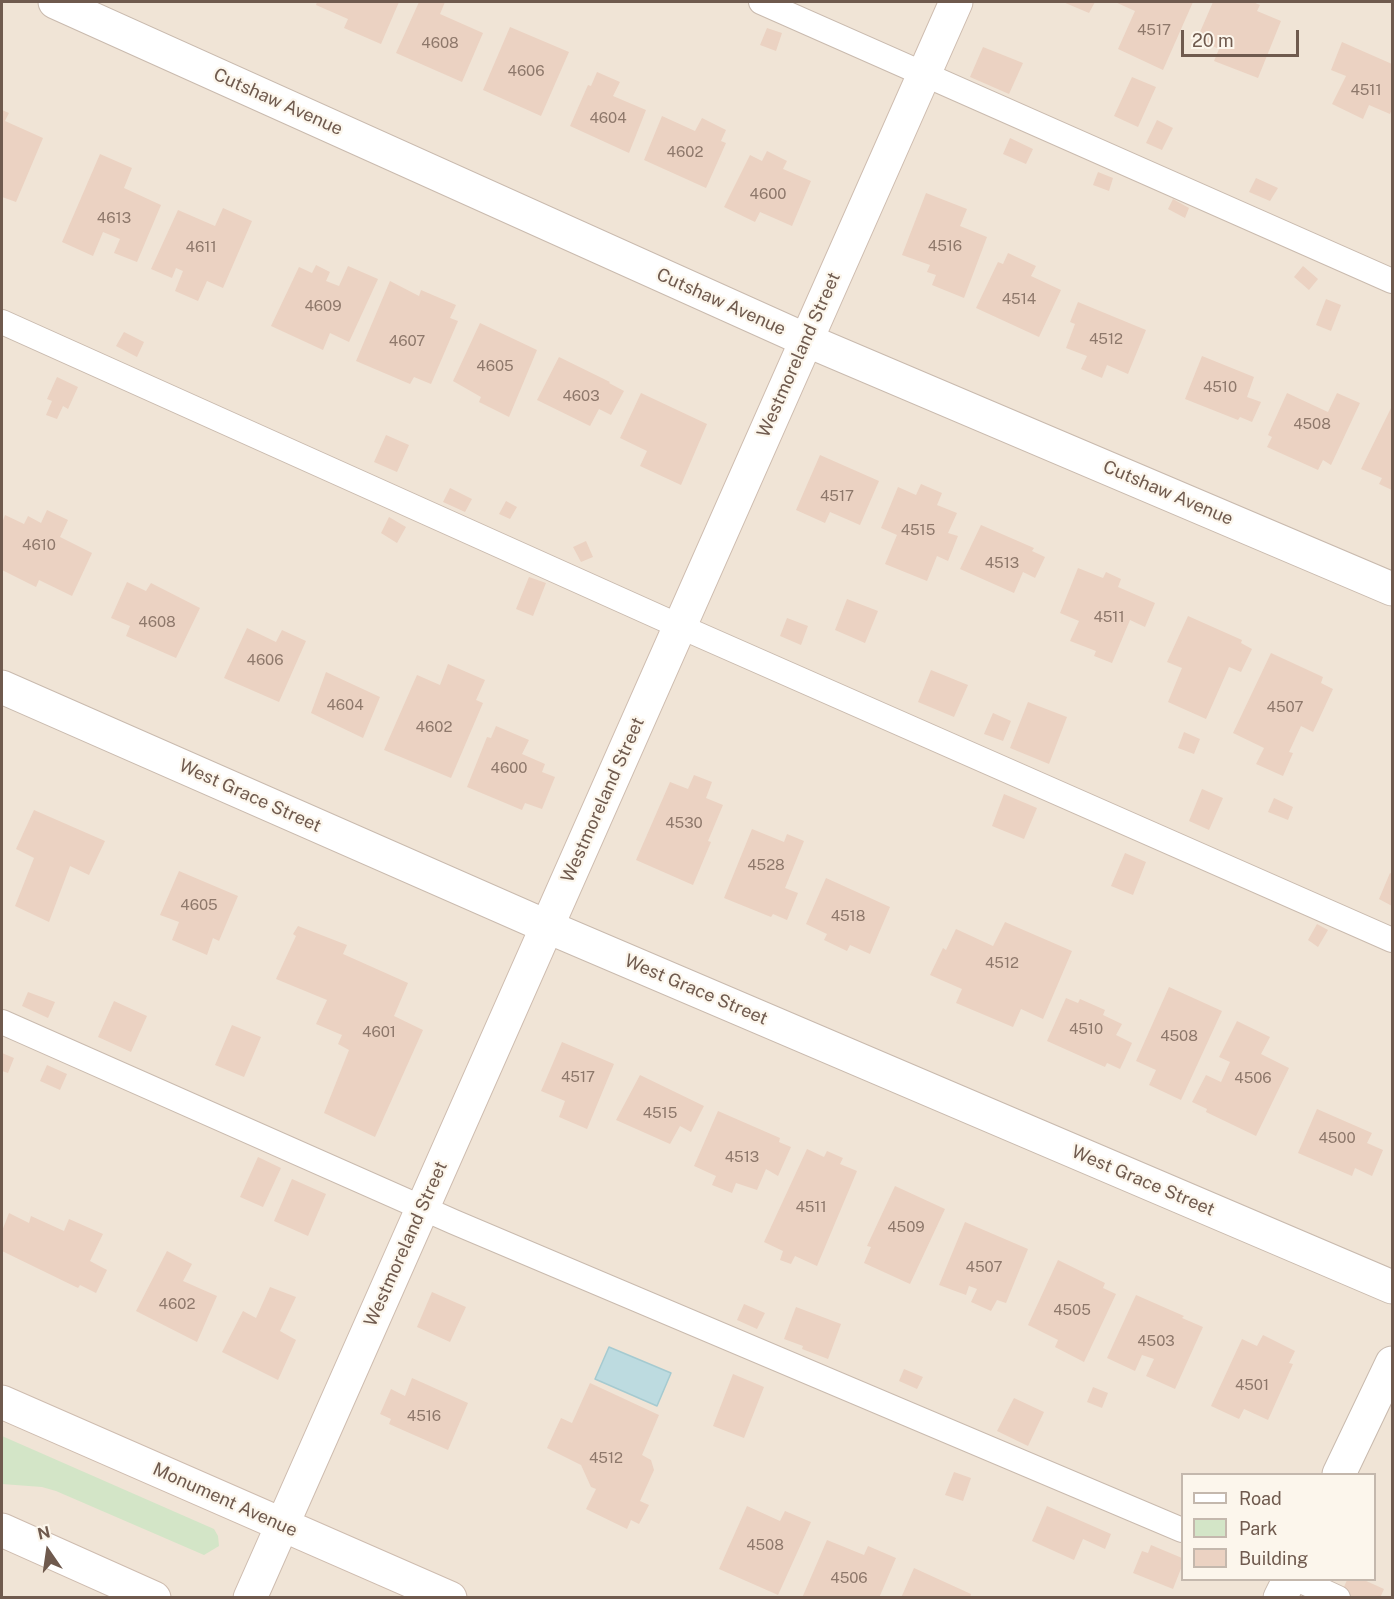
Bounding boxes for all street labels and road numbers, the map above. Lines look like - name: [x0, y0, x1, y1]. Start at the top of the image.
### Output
- street label: Cutshaw Avenue: [210, 64, 346, 140]
- street label: Cutshaw Avenue: [653, 264, 789, 340]
- street label: Westmoreland Street: [753, 269, 845, 441]
- street label: Cutshaw Avenue: [1100, 456, 1236, 530]
- street label: Westmoreland Street: [557, 714, 649, 886]
- street label: West Grace Street: [175, 755, 325, 837]
- street label: West Grace Street: [621, 950, 771, 1030]
- street label: West Grace Street: [1068, 1141, 1218, 1221]
- street label: Westmoreland Street: [360, 1158, 452, 1330]
- street label: Monument Avenue: [149, 1458, 301, 1542]

